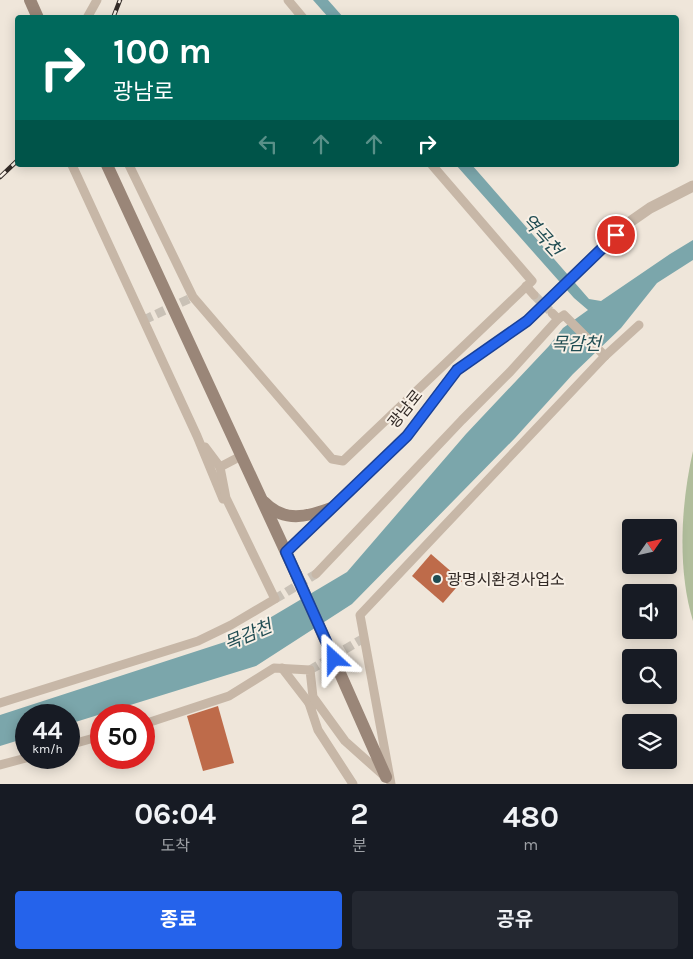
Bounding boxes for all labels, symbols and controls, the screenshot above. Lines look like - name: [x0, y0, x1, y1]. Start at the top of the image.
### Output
- text: 100 m: [113, 31, 212, 72]
- icon: right: [30, 35, 95, 100]
- text: 광남로: [113, 79, 174, 105]
- icon: left: [254, 130, 282, 158]
- icon: ahead: [307, 130, 335, 158]
- icon: ahead: [360, 130, 388, 158]
- icon: right: [413, 130, 441, 158]
- water label: 역곡천: [517, 209, 568, 263]
- pin: [595, 214, 637, 256]
- icon: arrive: [602, 221, 630, 249]
- water label: 목감천: [551, 333, 603, 355]
- street label: 광남로: [384, 386, 426, 432]
- north arrow: [622, 519, 678, 574]
- map controls: [622, 519, 677, 769]
- place label: 광명시환경사업소: [447, 570, 565, 589]
- marker: 광명시환경사업소: [431, 573, 443, 585]
- button: sound: [622, 584, 677, 639]
- water label: 목감천: [221, 614, 277, 655]
- position arrow: [307, 632, 359, 684]
- button: search: [622, 649, 677, 704]
- speed limit sign: 50: [90, 704, 155, 769]
- button: layers: [622, 714, 677, 769]
- text: 44: [33, 716, 62, 745]
- text: km/h: [32, 742, 63, 756]
- text: 06:04: [134, 796, 216, 832]
- text: 2: [350, 796, 369, 832]
- text: 480: [503, 799, 559, 835]
- text: m: [523, 835, 538, 854]
- text: 도착: [160, 836, 190, 855]
- text: 분: [352, 836, 367, 855]
- button: 종료: [15, 891, 342, 949]
- button: 공유: [352, 891, 678, 949]

